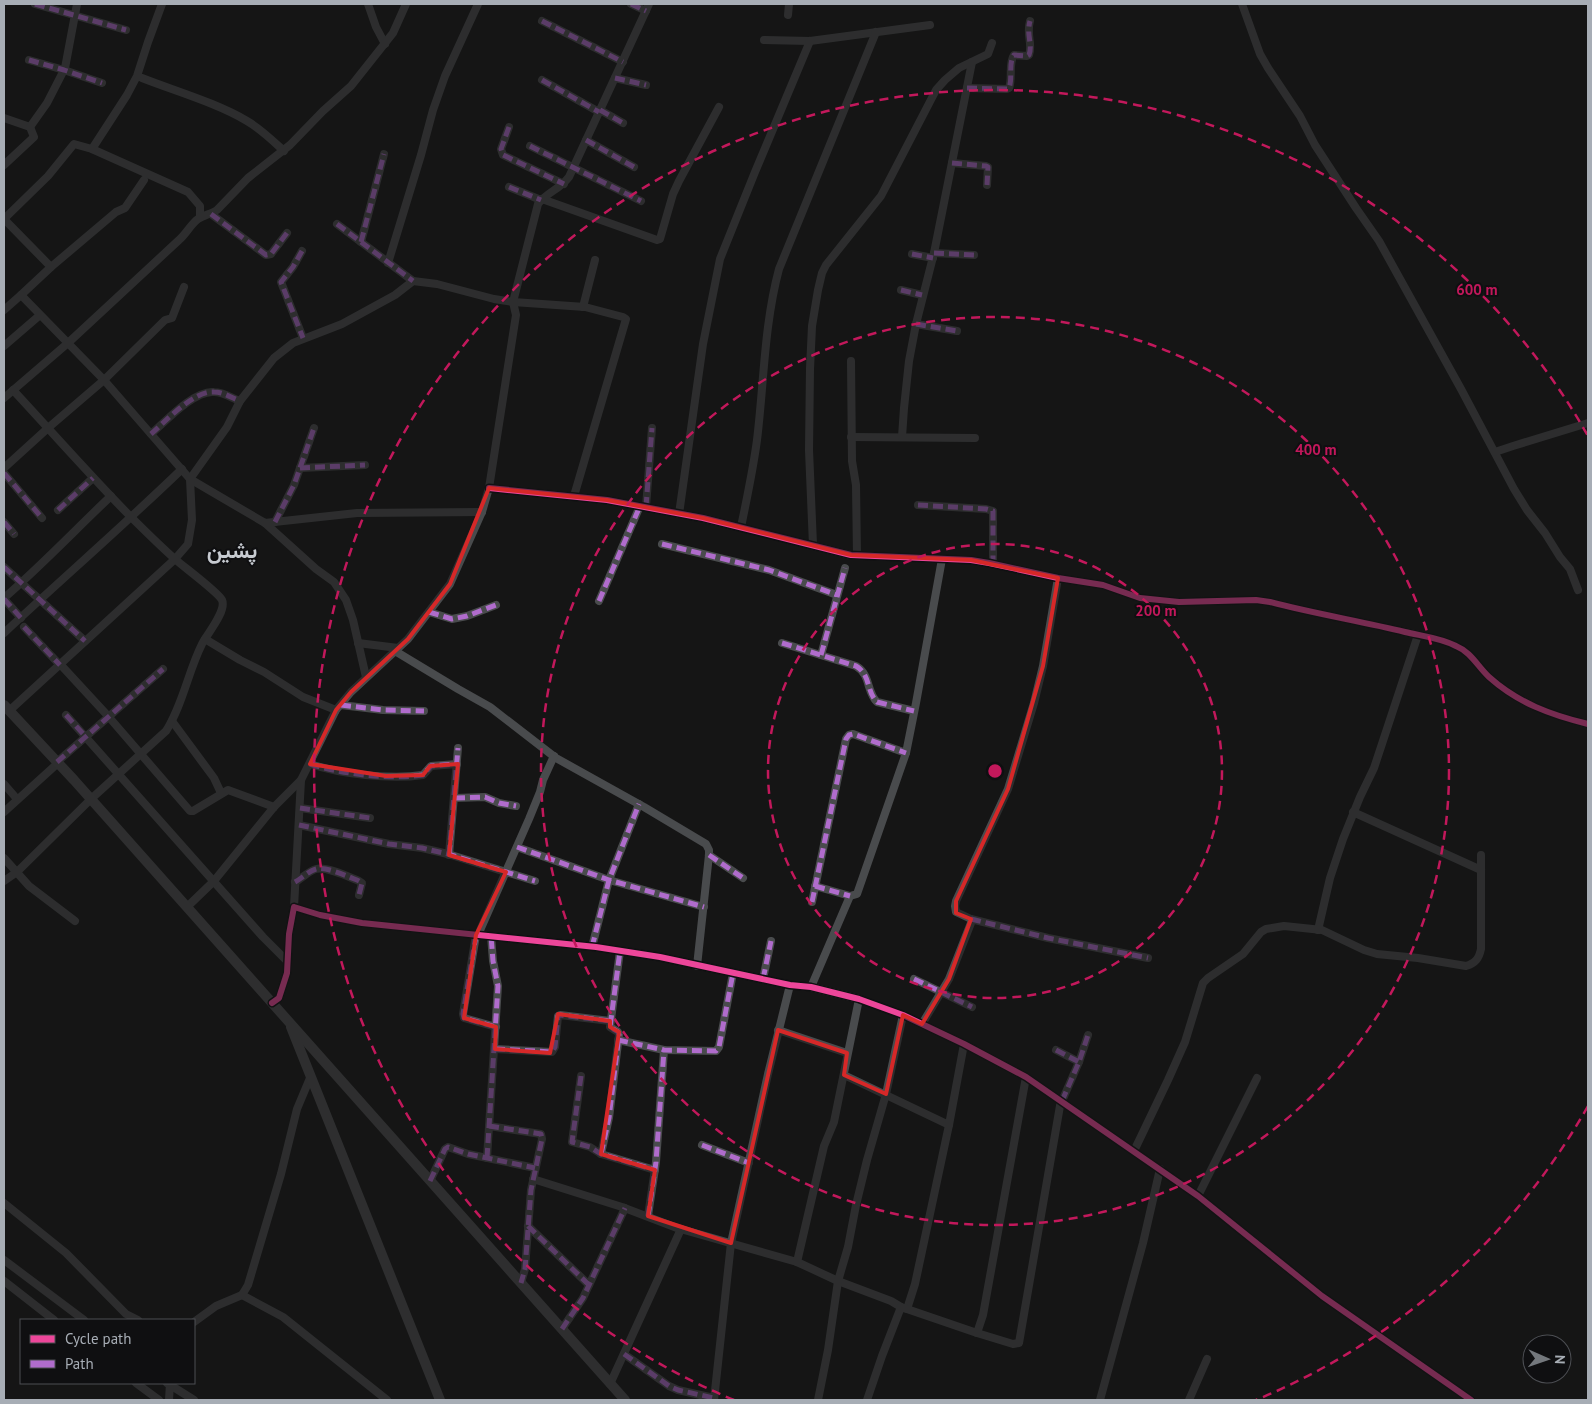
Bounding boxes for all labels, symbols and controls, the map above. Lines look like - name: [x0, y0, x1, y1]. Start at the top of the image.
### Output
- text: 600 m: [1456, 280, 1498, 299]
- text: 400 m: [1295, 440, 1337, 459]
- district label: پشین: [207, 536, 257, 566]
- text: 200 m: [1135, 601, 1177, 620]
- centre of rings: [986, 762, 1004, 780]
- legend: [20, 1319, 195, 1384]
- text: Cycle path: [65, 1329, 131, 1348]
- north arrow: [1522, 1334, 1572, 1384]
- text: Path: [65, 1354, 94, 1373]
- text: N: [1551, 1355, 1569, 1364]

